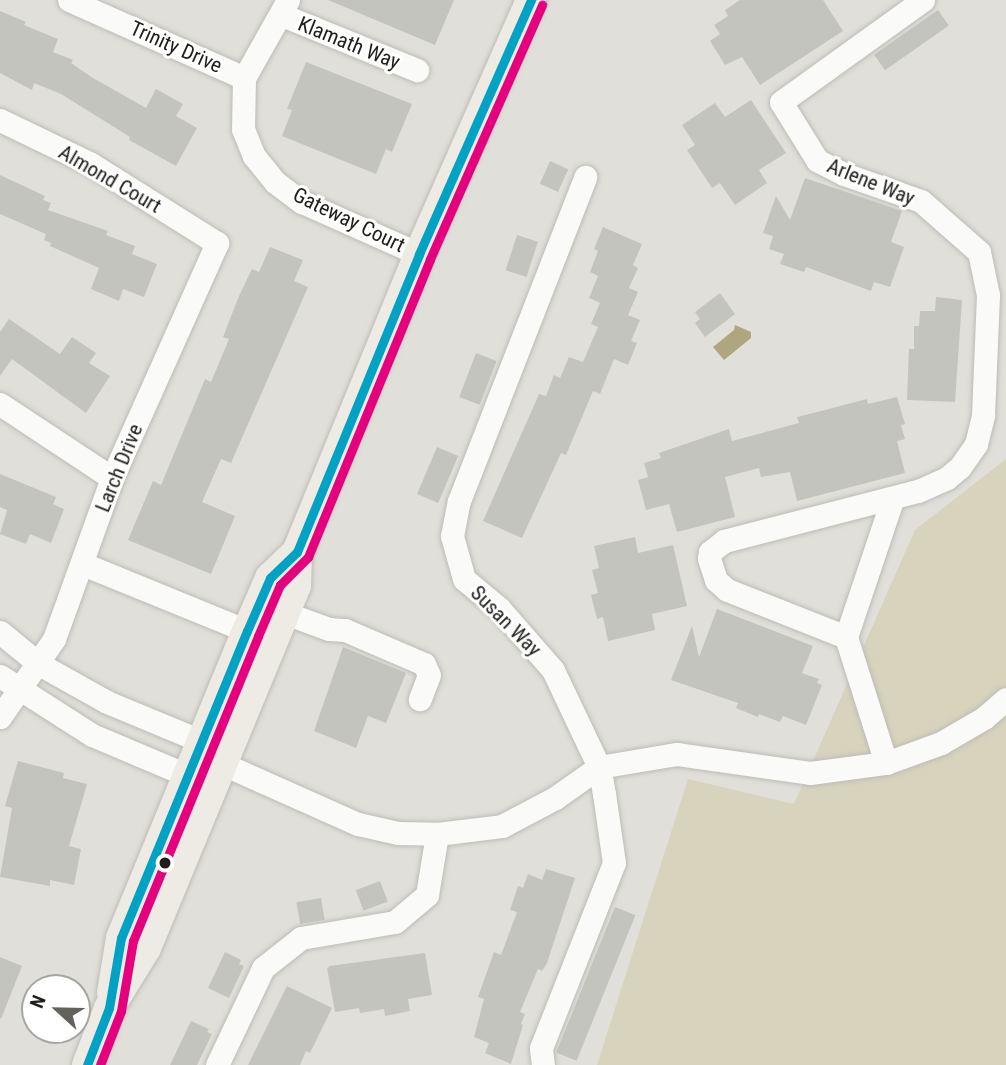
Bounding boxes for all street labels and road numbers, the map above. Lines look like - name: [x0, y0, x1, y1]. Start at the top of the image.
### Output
- street label: Klamath Way: [294, 11, 404, 75]
- street label: Trinity Drive: [126, 16, 226, 78]
- street label: Almond Court: [54, 139, 166, 219]
- street label: Arlene Way: [823, 153, 919, 211]
- street label: Gateway Court: [289, 182, 409, 258]
- street label: Larch Drive: [90, 420, 148, 516]
- street label: Susan Way: [465, 580, 547, 662]

